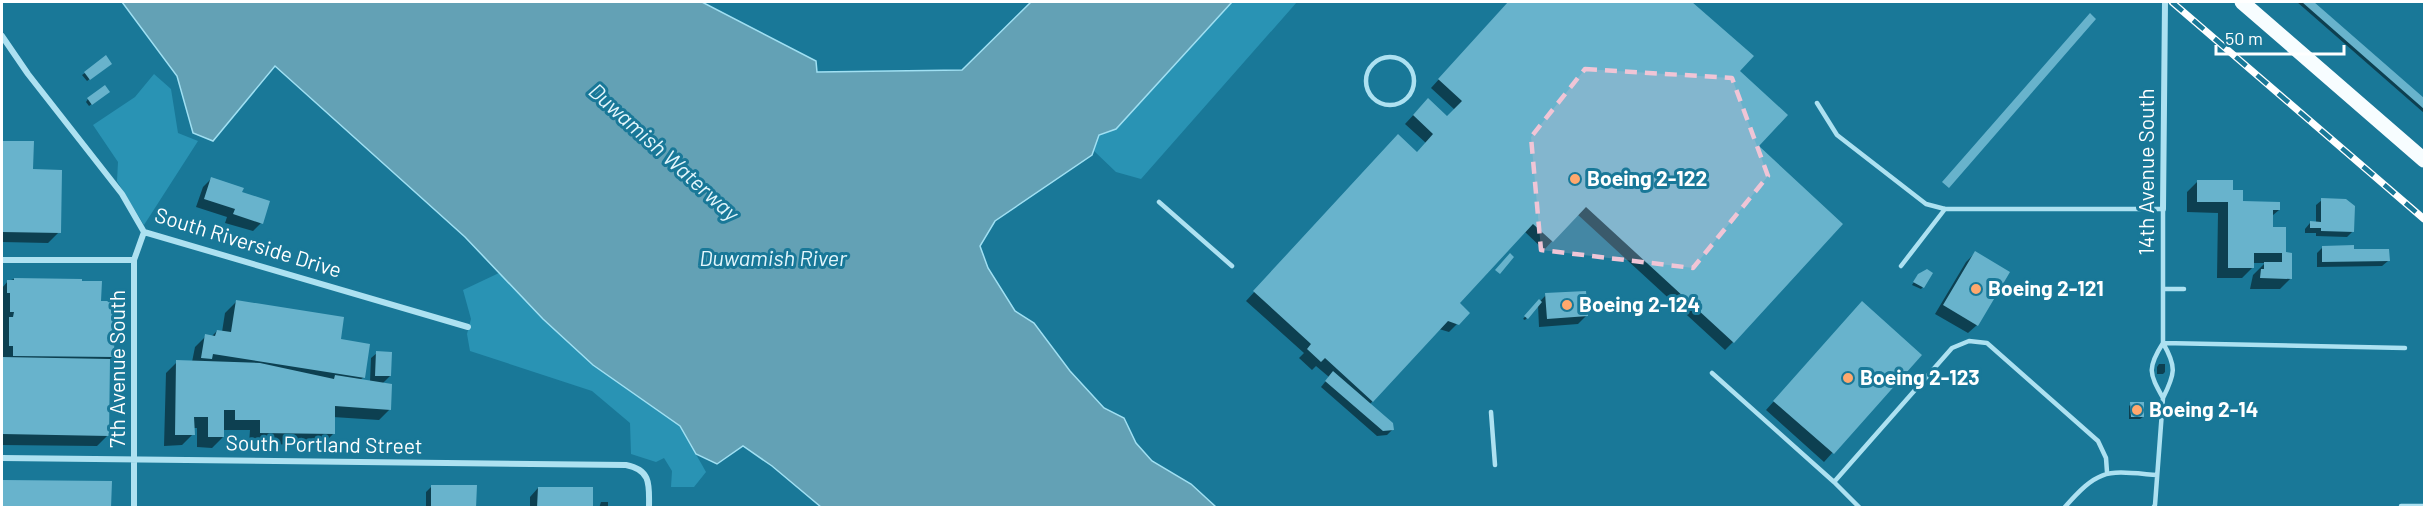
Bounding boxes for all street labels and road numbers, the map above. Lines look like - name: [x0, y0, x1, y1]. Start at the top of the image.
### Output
- street label: 14th Avenue South: [2133, 89, 2158, 255]
- street label: South Riverside Drive: [152, 201, 345, 282]
- street label: 7th Avenue South: [104, 290, 129, 448]
- street label: South Portland Street: [225, 429, 423, 458]

